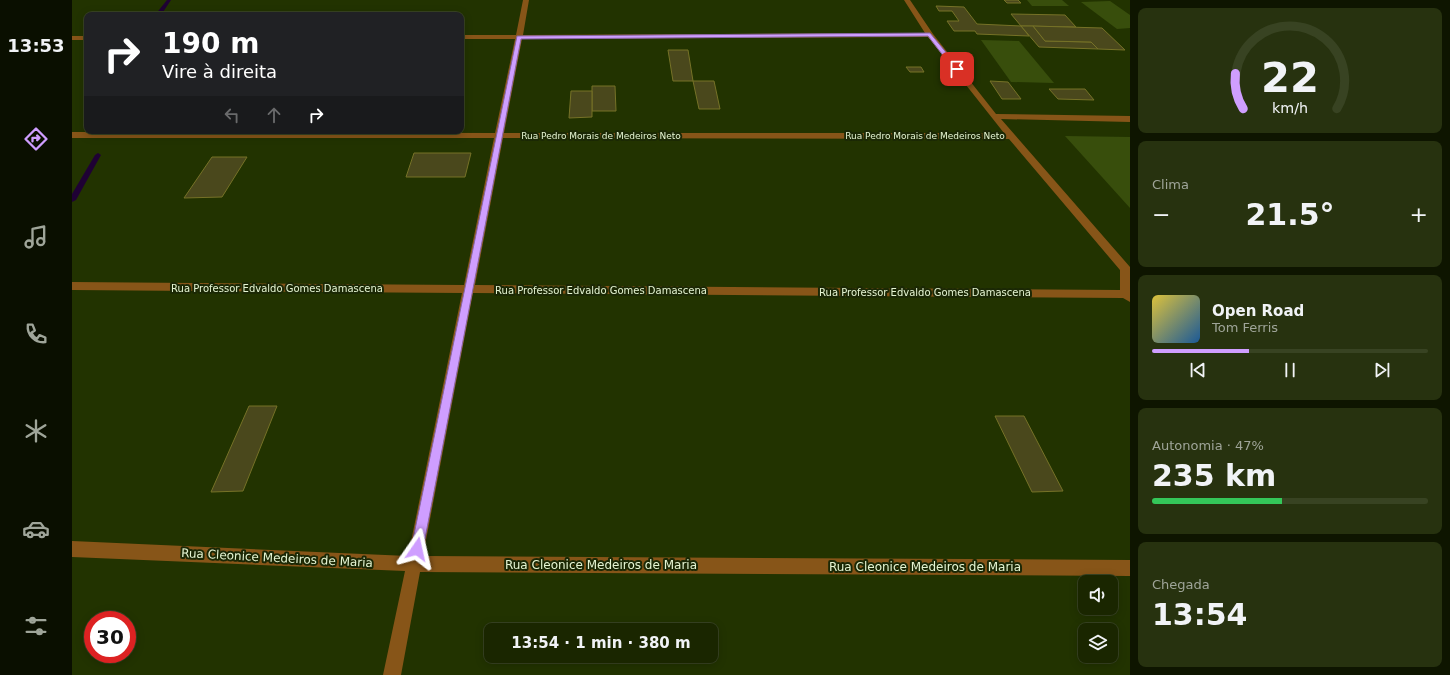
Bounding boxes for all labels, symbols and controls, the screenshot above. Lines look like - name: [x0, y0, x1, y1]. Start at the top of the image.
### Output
- text: 190 m: [162, 27, 259, 60]
- icon: right: [96, 28, 148, 80]
- text: 13:53: [7, 35, 65, 56]
- pin: [940, 52, 974, 86]
- text: 22: [1261, 53, 1319, 102]
- icon: arrive: [946, 58, 968, 80]
- text: Vire à direita: [162, 61, 277, 82]
- text: km/h: [1272, 99, 1308, 115]
- icon: left: [221, 104, 243, 126]
- icon: ahead: [263, 104, 285, 126]
- icon: right: [305, 104, 327, 126]
- icon: directions: [22, 125, 50, 153]
- street label: Rua Pedro Morais de Medeiros Neto: [521, 131, 681, 141]
- street label: Rua Pedro Morais de Medeiros Neto: [845, 131, 1005, 141]
- text: Clima: [1152, 177, 1189, 192]
- text: 21.5°: [1245, 197, 1335, 232]
- text: −: [1152, 202, 1170, 227]
- text: +: [1410, 202, 1428, 227]
- icon: music: [22, 223, 50, 251]
- street label: Rua Professor Edvaldo Gomes Damascena: [171, 283, 383, 294]
- street label: Rua Professor Edvaldo Gomes Damascena: [495, 285, 707, 296]
- street label: Rua Professor Edvaldo Gomes Damascena: [819, 287, 1031, 298]
- text: Open Road: [1212, 302, 1304, 320]
- icon: phone: [22, 320, 50, 348]
- text: Tom Ferris: [1212, 320, 1278, 335]
- icon: previous: [1187, 359, 1209, 381]
- icon: pause: [1279, 359, 1301, 381]
- icon: next: [1371, 359, 1393, 381]
- icon: climate: [22, 417, 50, 445]
- text: Autonomia · 47%: [1152, 438, 1264, 453]
- text: 235 km: [1152, 458, 1276, 493]
- icon: car: [22, 515, 50, 543]
- position arrow: [396, 528, 438, 570]
- street label: Rua Cleonice Medeiros de Maria: [181, 546, 373, 570]
- street label: Rua Cleonice Medeiros de Maria: [505, 558, 697, 572]
- street label: Rua Cleonice Medeiros de Maria: [829, 560, 1021, 574]
- map controls: [1078, 575, 1118, 663]
- button: sound: [1078, 575, 1118, 615]
- text: Chegada: [1152, 577, 1210, 592]
- text: 13:54: [1152, 597, 1248, 632]
- speed limit sign: 30: [84, 611, 136, 663]
- icon: filters: [22, 612, 50, 640]
- button: layers: [1078, 623, 1118, 663]
- text: 13:54 · 1 min · 380 m: [511, 634, 691, 652]

